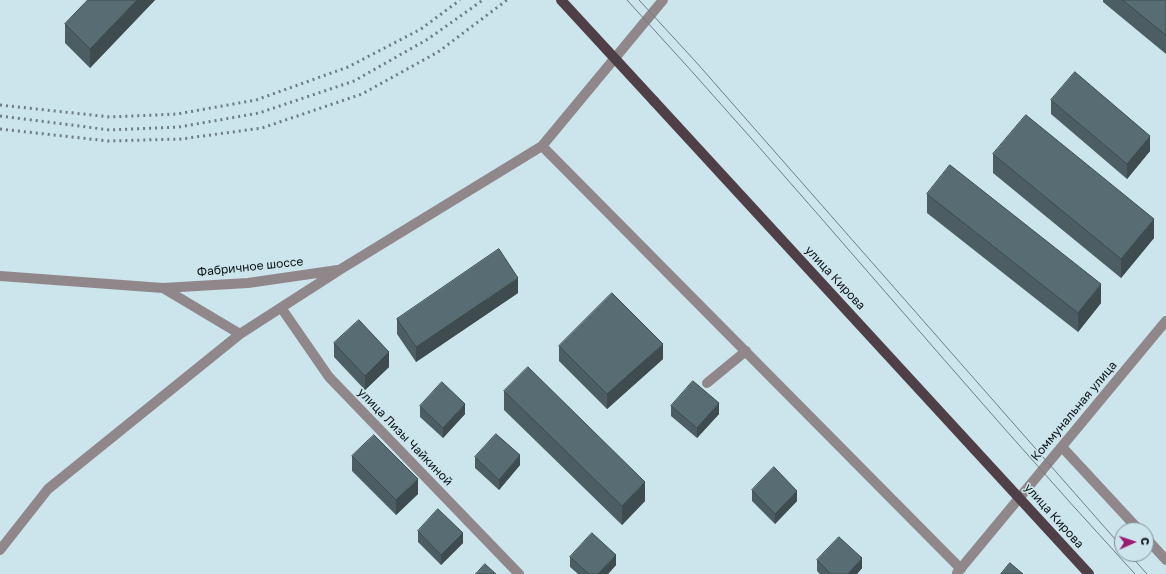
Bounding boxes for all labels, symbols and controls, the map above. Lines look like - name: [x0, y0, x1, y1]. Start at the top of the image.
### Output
- street label: улица Кирова: [802, 243, 868, 313]
- street label: Фабричное шоссе: [196, 254, 304, 280]
- street label: Коммунальная улица: [1028, 358, 1120, 464]
- street label: улица Лизы Чайкиной: [355, 385, 455, 489]
- street label: улица Кирова: [1021, 481, 1087, 551]
- north arrow: [1114, 522, 1154, 562]
- text: С: [1139, 537, 1152, 546]

